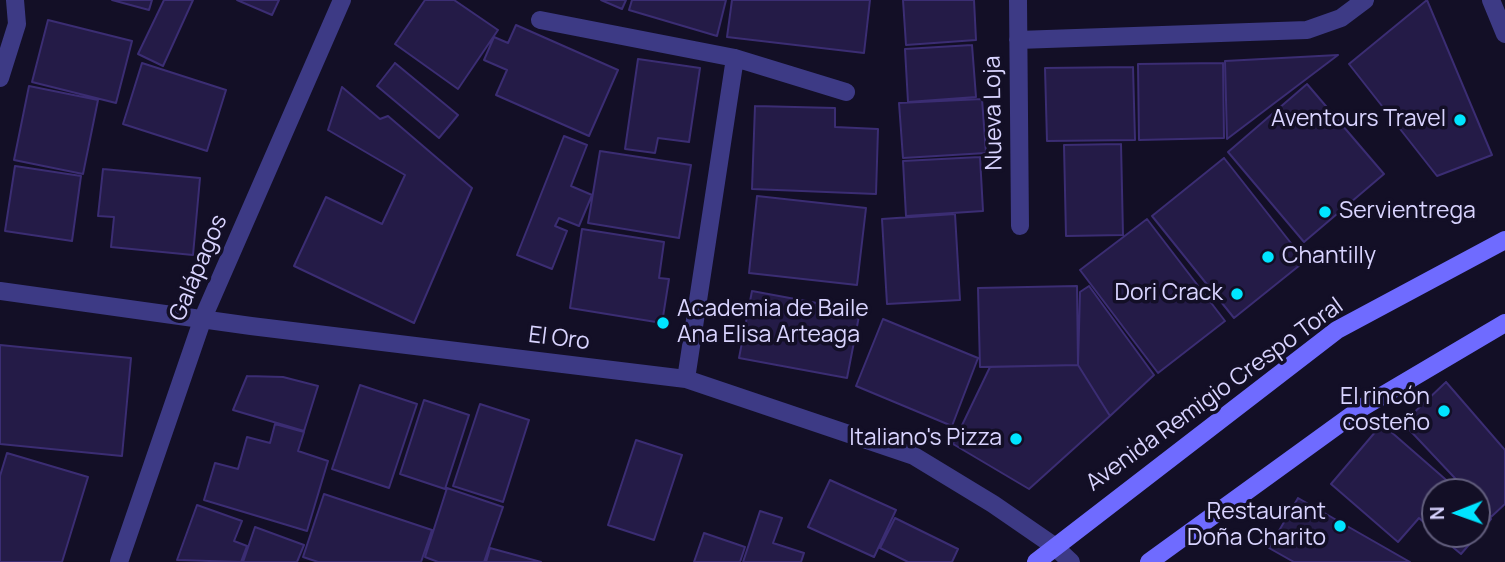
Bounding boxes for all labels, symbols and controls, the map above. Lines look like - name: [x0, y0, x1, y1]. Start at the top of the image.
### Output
- street label: Nueva Loja: [979, 55, 1009, 171]
- place label: Aventours Travel: [1271, 106, 1446, 134]
- marker: Aventours Travel: [1452, 112, 1468, 128]
- place label: Servientrega: [1339, 198, 1476, 226]
- marker: Servientrega: [1317, 204, 1333, 220]
- street label: Galápagos: [164, 211, 234, 325]
- place label: Chantilly: [1282, 243, 1376, 271]
- marker: Chantilly: [1260, 249, 1276, 265]
- place label: Dori Crack: [1114, 280, 1223, 308]
- marker: Dori Crack: [1229, 286, 1245, 302]
- street label: Avenida Remigio Crespo Toral: [1081, 292, 1349, 498]
- place label: Academia de Baile Ana Elisa Arteaga: [677, 296, 869, 350]
- marker: Academia de Baile Ana Elisa Arteaga: [655, 315, 671, 331]
- street label: El Oro: [527, 322, 591, 356]
- place label: El rincón costeño: [1340, 384, 1430, 438]
- marker: El rincón costeño: [1436, 403, 1452, 419]
- place label: Italiano's Pizza: [849, 425, 1002, 453]
- marker: Italiano's Pizza: [1008, 431, 1024, 447]
- north arrow: [1421, 478, 1491, 548]
- place label: Restaurant Doña Charito: [1187, 499, 1326, 553]
- text: N: [1424, 506, 1450, 520]
- marker: Restaurant Doña Charito: [1332, 518, 1348, 534]

